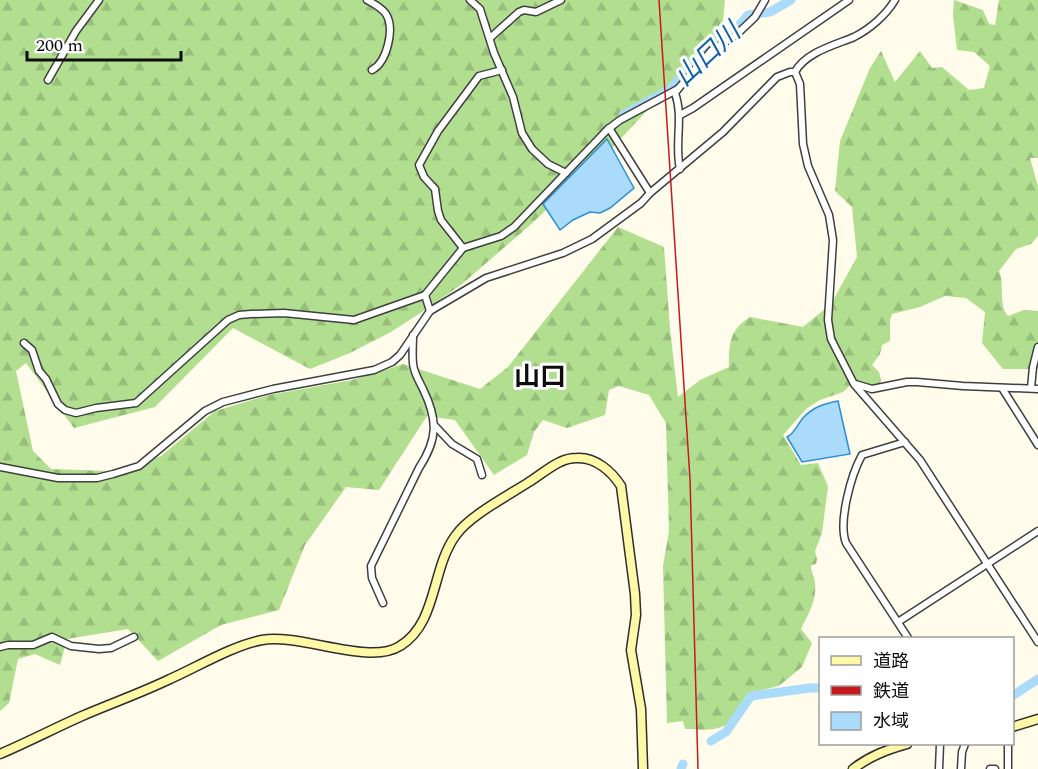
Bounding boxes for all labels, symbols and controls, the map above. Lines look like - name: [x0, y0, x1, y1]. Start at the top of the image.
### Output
- water label: 山口川: [666, 11, 752, 96]
- scale bar: [27, 24, 182, 62]
- text: 200 m: [36, 32, 83, 59]
- district label: 山口: [514, 357, 566, 397]
- legend: [819, 637, 1014, 745]
- text: 道路: [873, 648, 909, 675]
- text: 鉄道: [873, 678, 909, 705]
- text: 水域: [873, 708, 909, 735]

